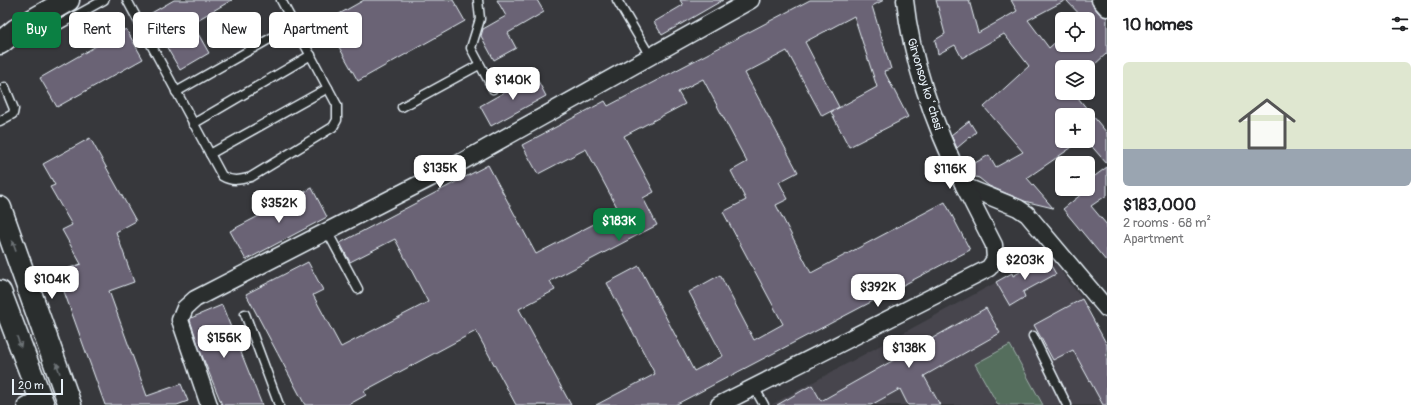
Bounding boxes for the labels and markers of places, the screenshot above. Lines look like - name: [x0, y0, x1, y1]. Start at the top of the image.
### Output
- pin: $140K: [485, 67, 541, 101]
- pin: $135K: [412, 155, 468, 189]
- pin: $116K: [922, 156, 978, 190]
- pin: $352K: [251, 190, 307, 224]
- pin: $183K: [591, 208, 647, 242]
- pin: $203K: [997, 247, 1053, 281]
- pin: $104K: [24, 266, 80, 300]
- pin: $392K: [850, 274, 906, 308]
- pin: $156K: [196, 325, 252, 359]
- pin: $138K: [881, 335, 937, 369]

